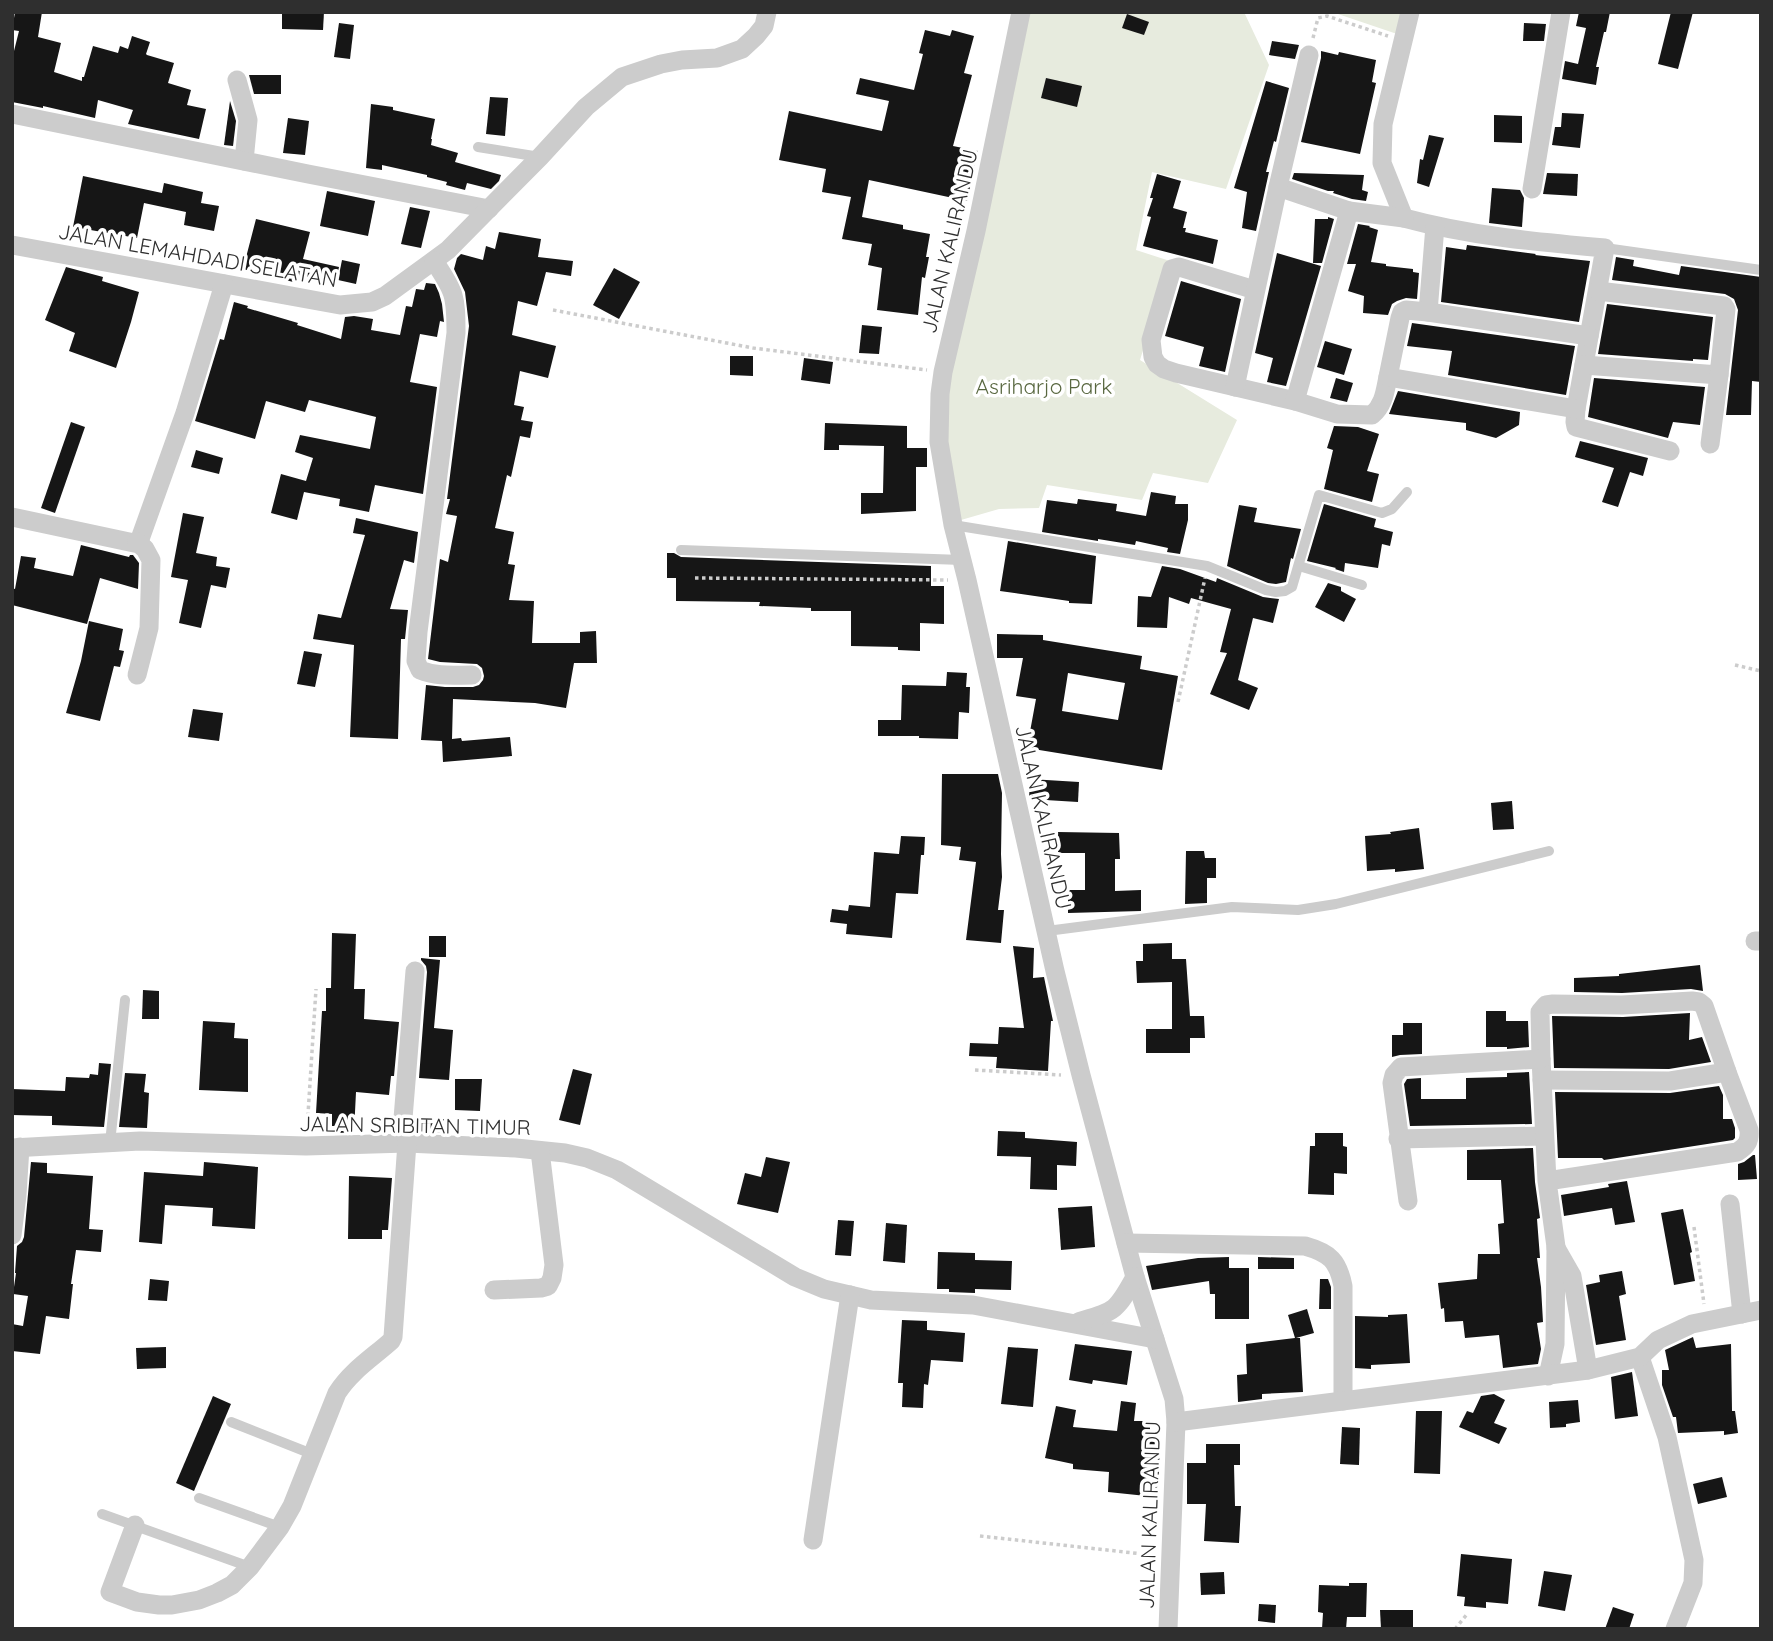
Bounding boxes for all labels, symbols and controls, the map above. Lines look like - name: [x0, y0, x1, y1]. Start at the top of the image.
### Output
- street label: JALAN KALIRANDU: [915, 146, 983, 336]
- street label: JALAN LEMAHDADI SELATAN: [56, 218, 340, 292]
- park label: Asriharjo Park: [975, 373, 1113, 399]
- street label: JALAN KALIRANDU: [1010, 722, 1078, 912]
- street label: JALAN SRIBITAN TIMUR: [299, 1110, 531, 1140]
- street label: JALAN KALIRANDU: [1133, 1420, 1165, 1610]

